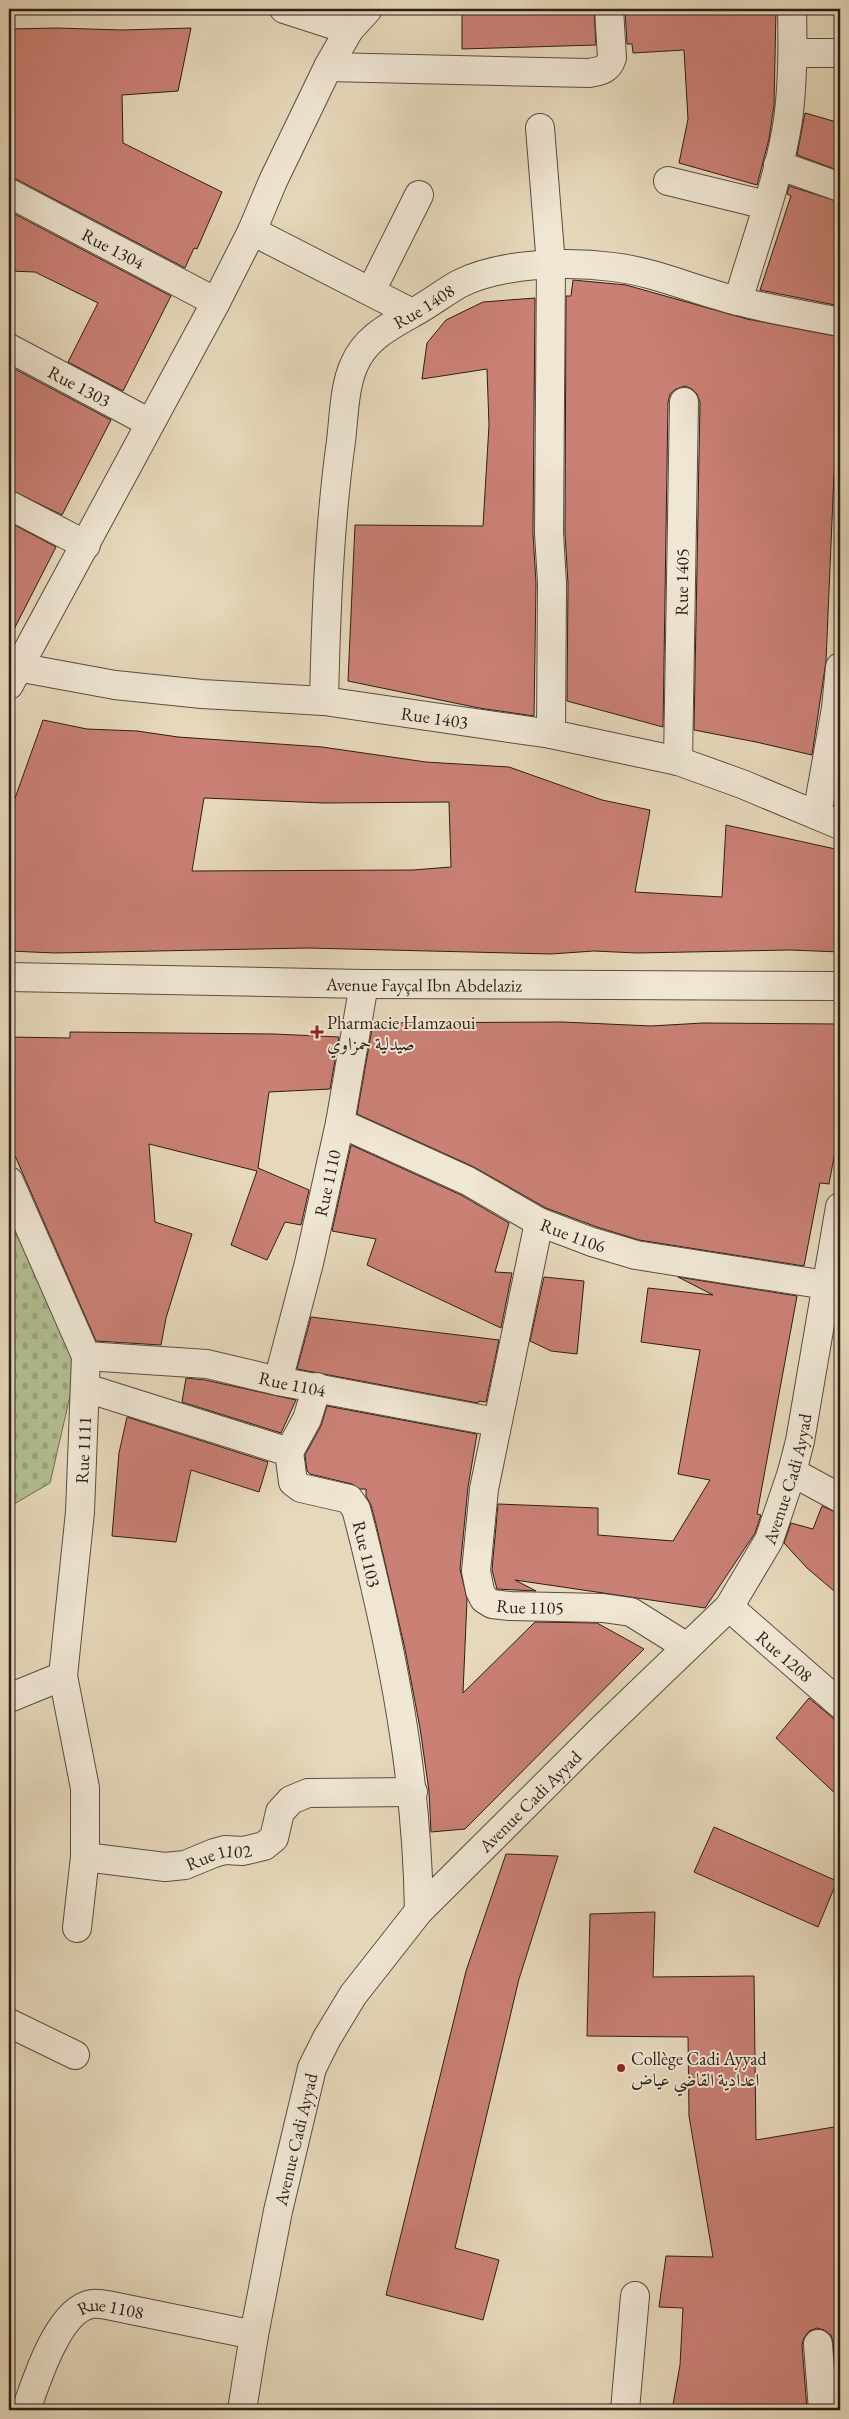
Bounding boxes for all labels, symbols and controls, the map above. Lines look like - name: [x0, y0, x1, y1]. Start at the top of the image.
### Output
- street label: Rue 1304: [78, 222, 149, 274]
- street label: Rue 1408: [389, 278, 458, 333]
- street label: Rue 1303: [44, 360, 115, 412]
- street label: Rue 1405: [669, 548, 693, 616]
- street label: Rue 1403: [400, 701, 470, 733]
- street label: Avenue Fayçal Ibn Abdelaziz: [325, 972, 522, 996]
- place label: Pharmacie Hamzaoui صيدلية حمزاوي: [327, 1011, 476, 1059]
- marker: Pharmacie Hamzaoui صيدلية حمزاوي: [311, 1026, 323, 1038]
- street label: Rue 1110: [308, 1147, 345, 1218]
- street label: Rue 1106: [537, 1212, 609, 1257]
- street label: Rue 1104: [257, 1365, 328, 1401]
- street label: Avenue Cadi Ayyad: [757, 1411, 816, 1548]
- street label: Rue 1111: [70, 1416, 96, 1484]
- street label: Rue 1103: [348, 1518, 386, 1589]
- street label: Rue 1105: [495, 1593, 564, 1619]
- street label: Rue 1208: [752, 1625, 818, 1687]
- street label: Avenue Cadi Ayyad: [473, 1744, 586, 1858]
- street label: Rue 1102: [182, 1838, 254, 1875]
- place label: Collège Cadi Ayyad اعدادية القاضي عياض: [631, 2047, 767, 2097]
- marker: Collège Cadi Ayyad اعدادية القاضي عياض: [615, 2062, 627, 2074]
- street label: Avenue Cadi Ayyad: [268, 2070, 322, 2209]
- street label: Rue 1108: [73, 2292, 146, 2324]

